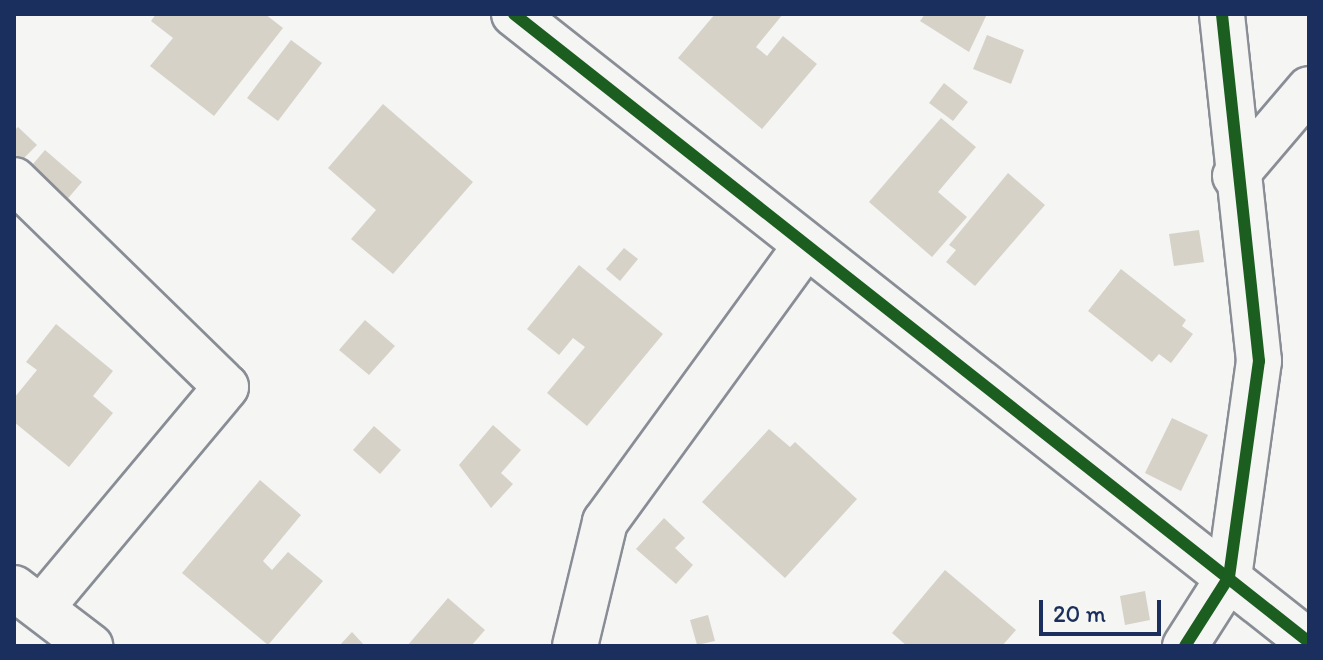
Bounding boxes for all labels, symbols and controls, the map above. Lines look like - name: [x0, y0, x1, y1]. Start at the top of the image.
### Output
- scale bar: [1043, 584, 1165, 634]
- text: 20 m: [1053, 599, 1106, 628]

